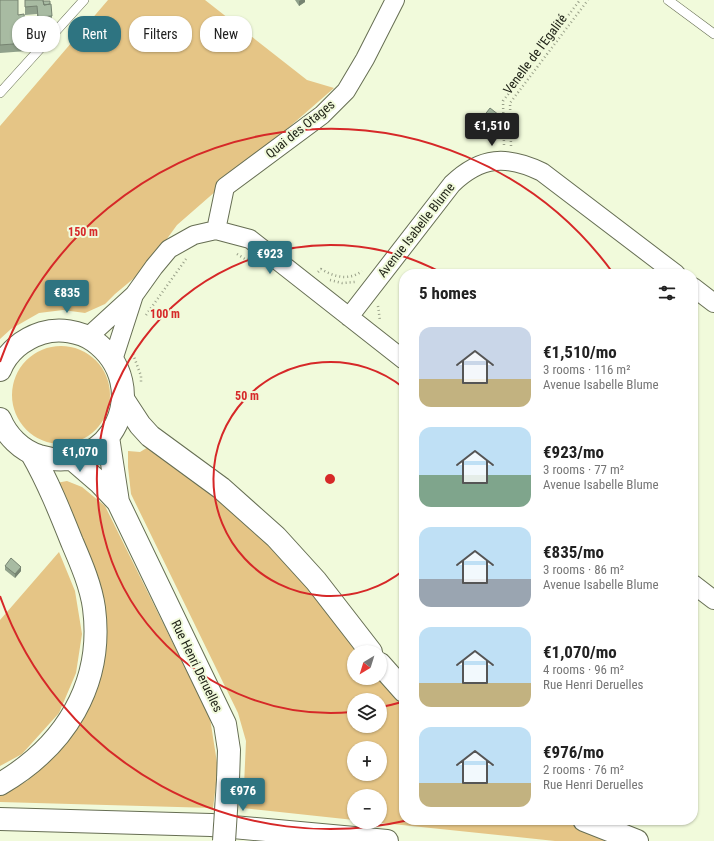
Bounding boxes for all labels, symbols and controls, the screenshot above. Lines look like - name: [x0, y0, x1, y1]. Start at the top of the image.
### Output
- street label: Venelle de l'Egalité: [500, 11, 570, 97]
- chip: Buy: [12, 16, 60, 52]
- chip: Rent: [68, 16, 121, 52]
- chip: Filters: [129, 16, 192, 52]
- chip: New: [200, 16, 252, 52]
- street label: Quai des Otages: [263, 97, 337, 161]
- pin: €1,510: [459, 113, 525, 147]
- text: €1,510: [474, 118, 510, 133]
- street label: Avenue Isabelle Blume: [374, 180, 458, 280]
- text: 150 m: [68, 225, 98, 239]
- pin: €923: [246, 241, 294, 275]
- text: €923: [257, 246, 283, 261]
- pin: €835: [43, 280, 91, 314]
- icon: filters: [656, 282, 678, 304]
- text: 5 homes: [419, 283, 477, 303]
- text: €835: [54, 285, 80, 300]
- text: 100 m: [150, 307, 180, 321]
- text: €1,510/mo: [543, 342, 617, 362]
- icon: home: [451, 343, 499, 391]
- text: 3 rooms · 116 m²: [543, 362, 630, 377]
- text: Avenue Isabelle Blume: [543, 377, 659, 392]
- text: 50 m: [235, 389, 259, 403]
- pin: €1,070: [47, 439, 113, 473]
- text: €923/mo: [543, 442, 604, 462]
- icon: home: [451, 443, 499, 491]
- text: €1,070: [62, 444, 98, 459]
- text: 3 rooms · 77 m²: [543, 462, 624, 477]
- centre of rings: [323, 472, 337, 486]
- text: Avenue Isabelle Blume: [543, 477, 659, 492]
- text: €835/mo: [543, 542, 604, 562]
- icon: home: [451, 543, 499, 591]
- text: 3 rooms · 86 m²: [543, 562, 624, 577]
- text: Avenue Isabelle Blume: [543, 577, 659, 592]
- street label: Rue Henri Deruelles: [168, 618, 226, 715]
- text: €1,070/mo: [543, 642, 617, 662]
- icon: home: [451, 643, 499, 691]
- north arrow: [347, 645, 387, 685]
- map controls: [347, 645, 387, 829]
- text: 4 rooms · 96 m²: [543, 662, 624, 677]
- text: Rue Henri Deruelles: [543, 677, 643, 692]
- button: layers: [347, 693, 387, 733]
- button: +: [347, 741, 387, 781]
- text: €976/mo: [543, 742, 604, 762]
- icon: home: [451, 743, 499, 791]
- text: 2 rooms · 76 m²: [543, 762, 624, 777]
- text: Rue Henri Deruelles: [543, 777, 643, 792]
- pin: €976: [219, 778, 267, 812]
- text: €976: [230, 783, 256, 798]
- button: −: [347, 789, 387, 829]

